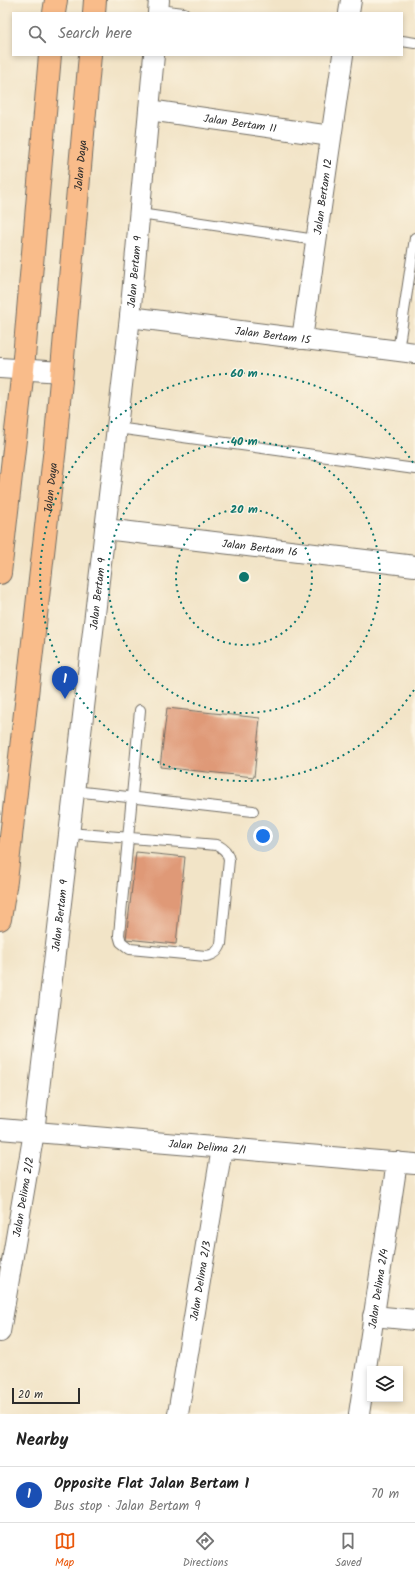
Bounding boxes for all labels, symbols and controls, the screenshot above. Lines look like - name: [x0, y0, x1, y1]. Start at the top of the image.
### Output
- search box: [12, 12, 403, 56]
- text: Search here: [58, 22, 132, 46]
- icon: search: [26, 23, 48, 45]
- street label: Jalan Bertam 11: [202, 110, 278, 138]
- street label: Jalan Daya: [70, 139, 92, 192]
- street label: Jalan Bertam 12: [309, 157, 338, 236]
- street label: Jalan Bertam 9: [123, 234, 147, 309]
- street label: Jalan Bertam 15: [234, 322, 313, 350]
- text: 60 m: [230, 364, 258, 383]
- text: 40 m: [230, 432, 258, 451]
- street label: Jalan Daya: [40, 462, 63, 514]
- text: 20 m: [230, 500, 258, 519]
- street label: Jalan Bertam 16: [221, 535, 299, 562]
- street label: Jalan Bertam 9: [85, 556, 112, 631]
- centre of rings: [237, 570, 251, 584]
- pin: 1: [52, 666, 78, 699]
- your location: [253, 826, 273, 846]
- street label: Jalan Bertam 9: [47, 878, 74, 952]
- street label: Jalan Delima 2/1: [168, 1135, 247, 1160]
- street label: Jalan Delima 2/2: [8, 1156, 40, 1239]
- street label: Jalan Delima 2/3: [186, 1240, 216, 1322]
- street label: Jalan Delima 2/4: [364, 1247, 394, 1330]
- map controls: [367, 1366, 403, 1402]
- button: layers: [367, 1366, 403, 1402]
- scale bar: [12, 1386, 80, 1405]
- text: 20 m: [18, 1386, 43, 1404]
- text: Nearby: [16, 1427, 68, 1454]
- text: Opposite Flat Jalan Bertam 1: [54, 1472, 249, 1496]
- text: 1: [27, 1484, 31, 1505]
- text: 70 m: [371, 1484, 399, 1505]
- text: Bus stop · Jalan Bertam 9: [54, 1496, 201, 1517]
- tab: Map: [54, 1530, 76, 1572]
- tab: Directions: [183, 1530, 228, 1572]
- tab: Saved: [335, 1530, 361, 1572]

